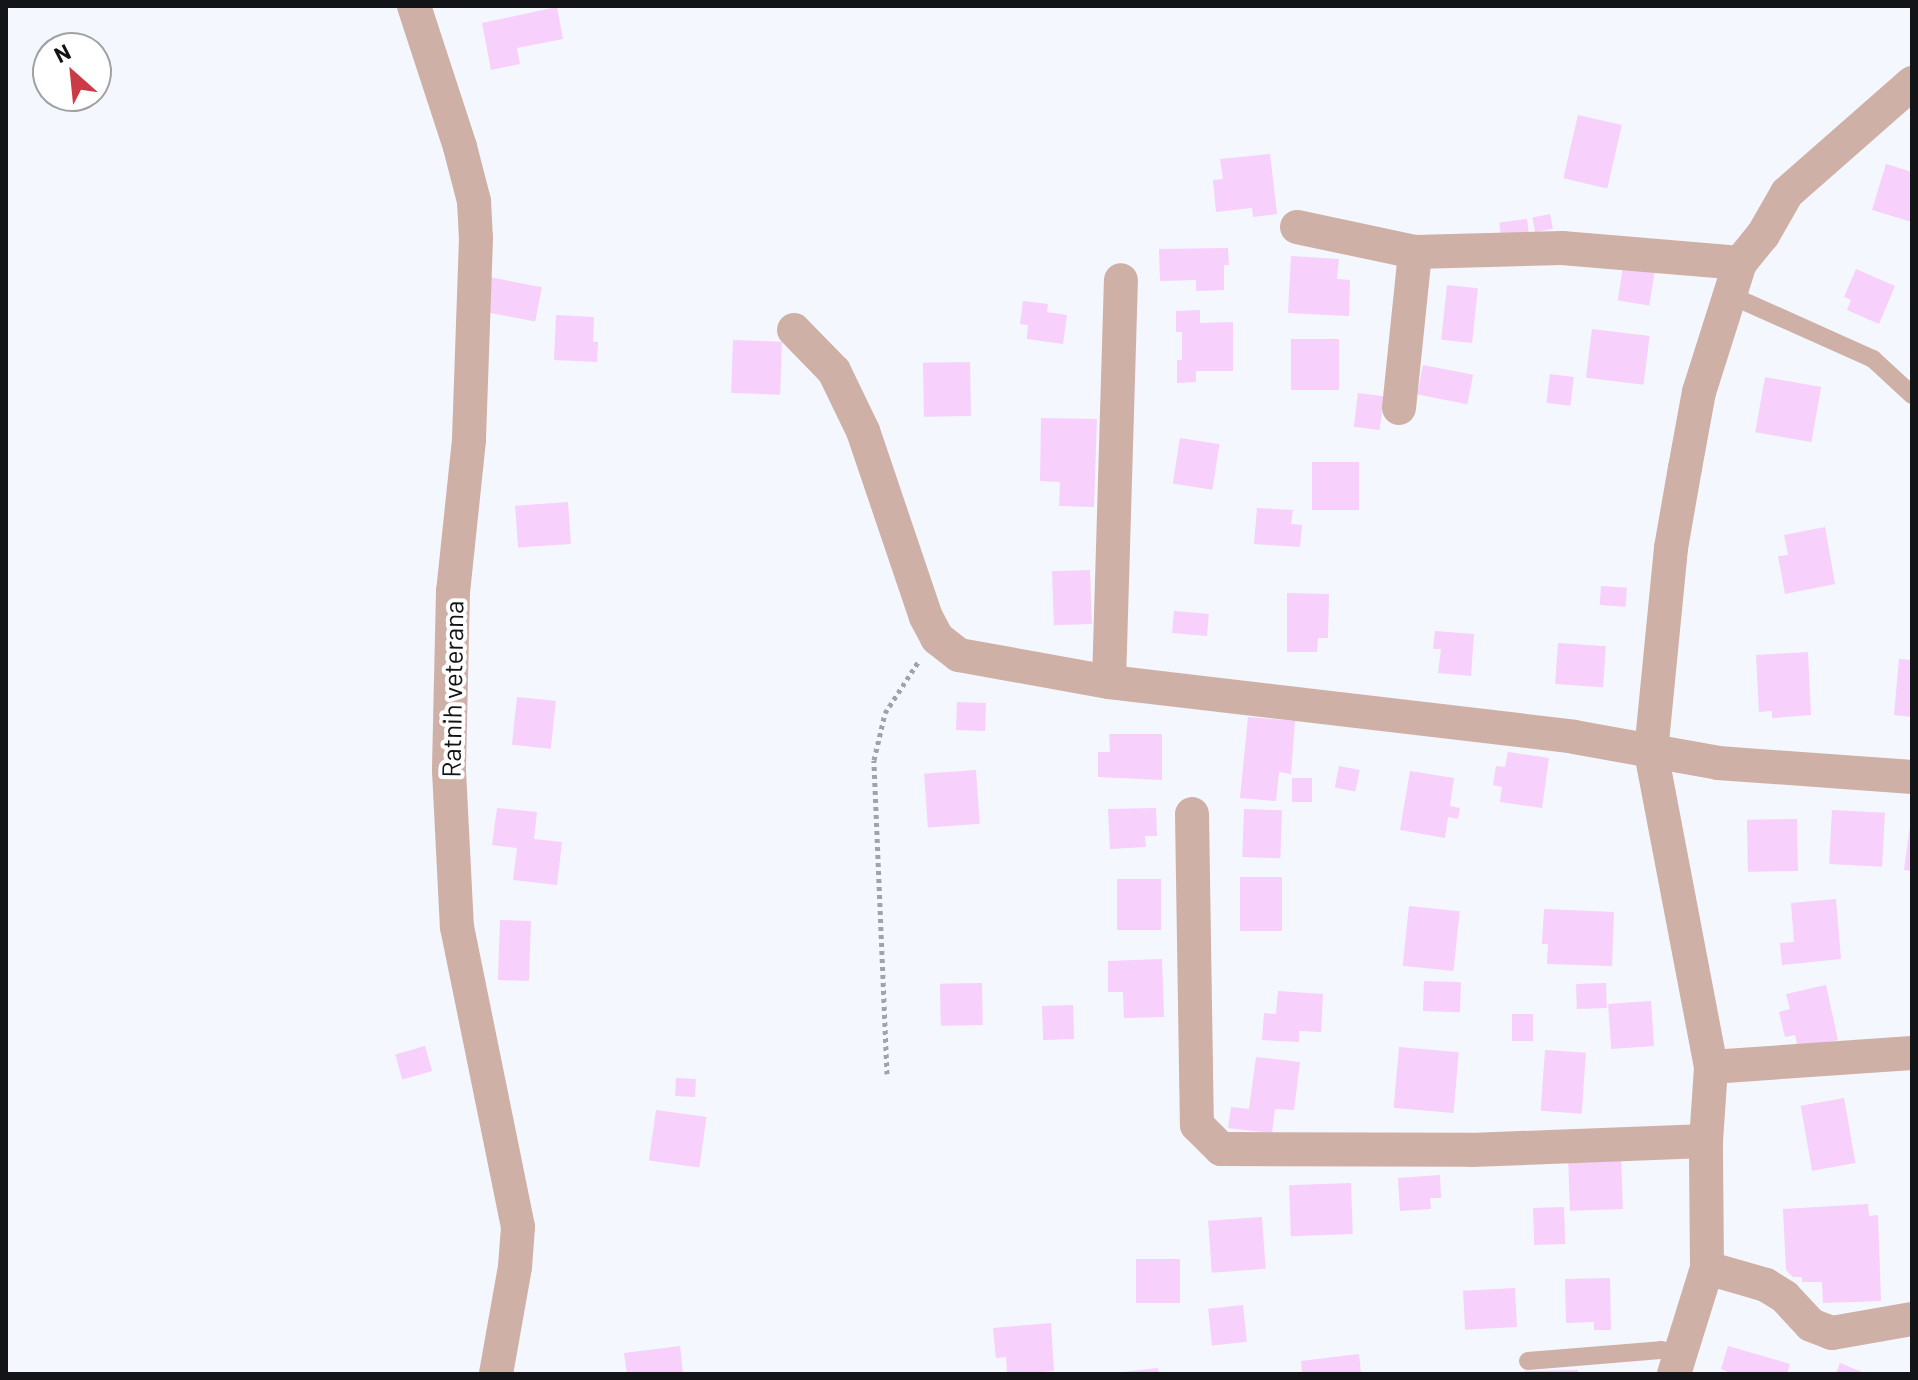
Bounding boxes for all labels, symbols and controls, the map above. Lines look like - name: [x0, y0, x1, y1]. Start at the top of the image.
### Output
- north arrow: [32, 32, 112, 112]
- text: N: [50, 37, 74, 67]
- street label: Ratnih veterana: [435, 600, 469, 778]

